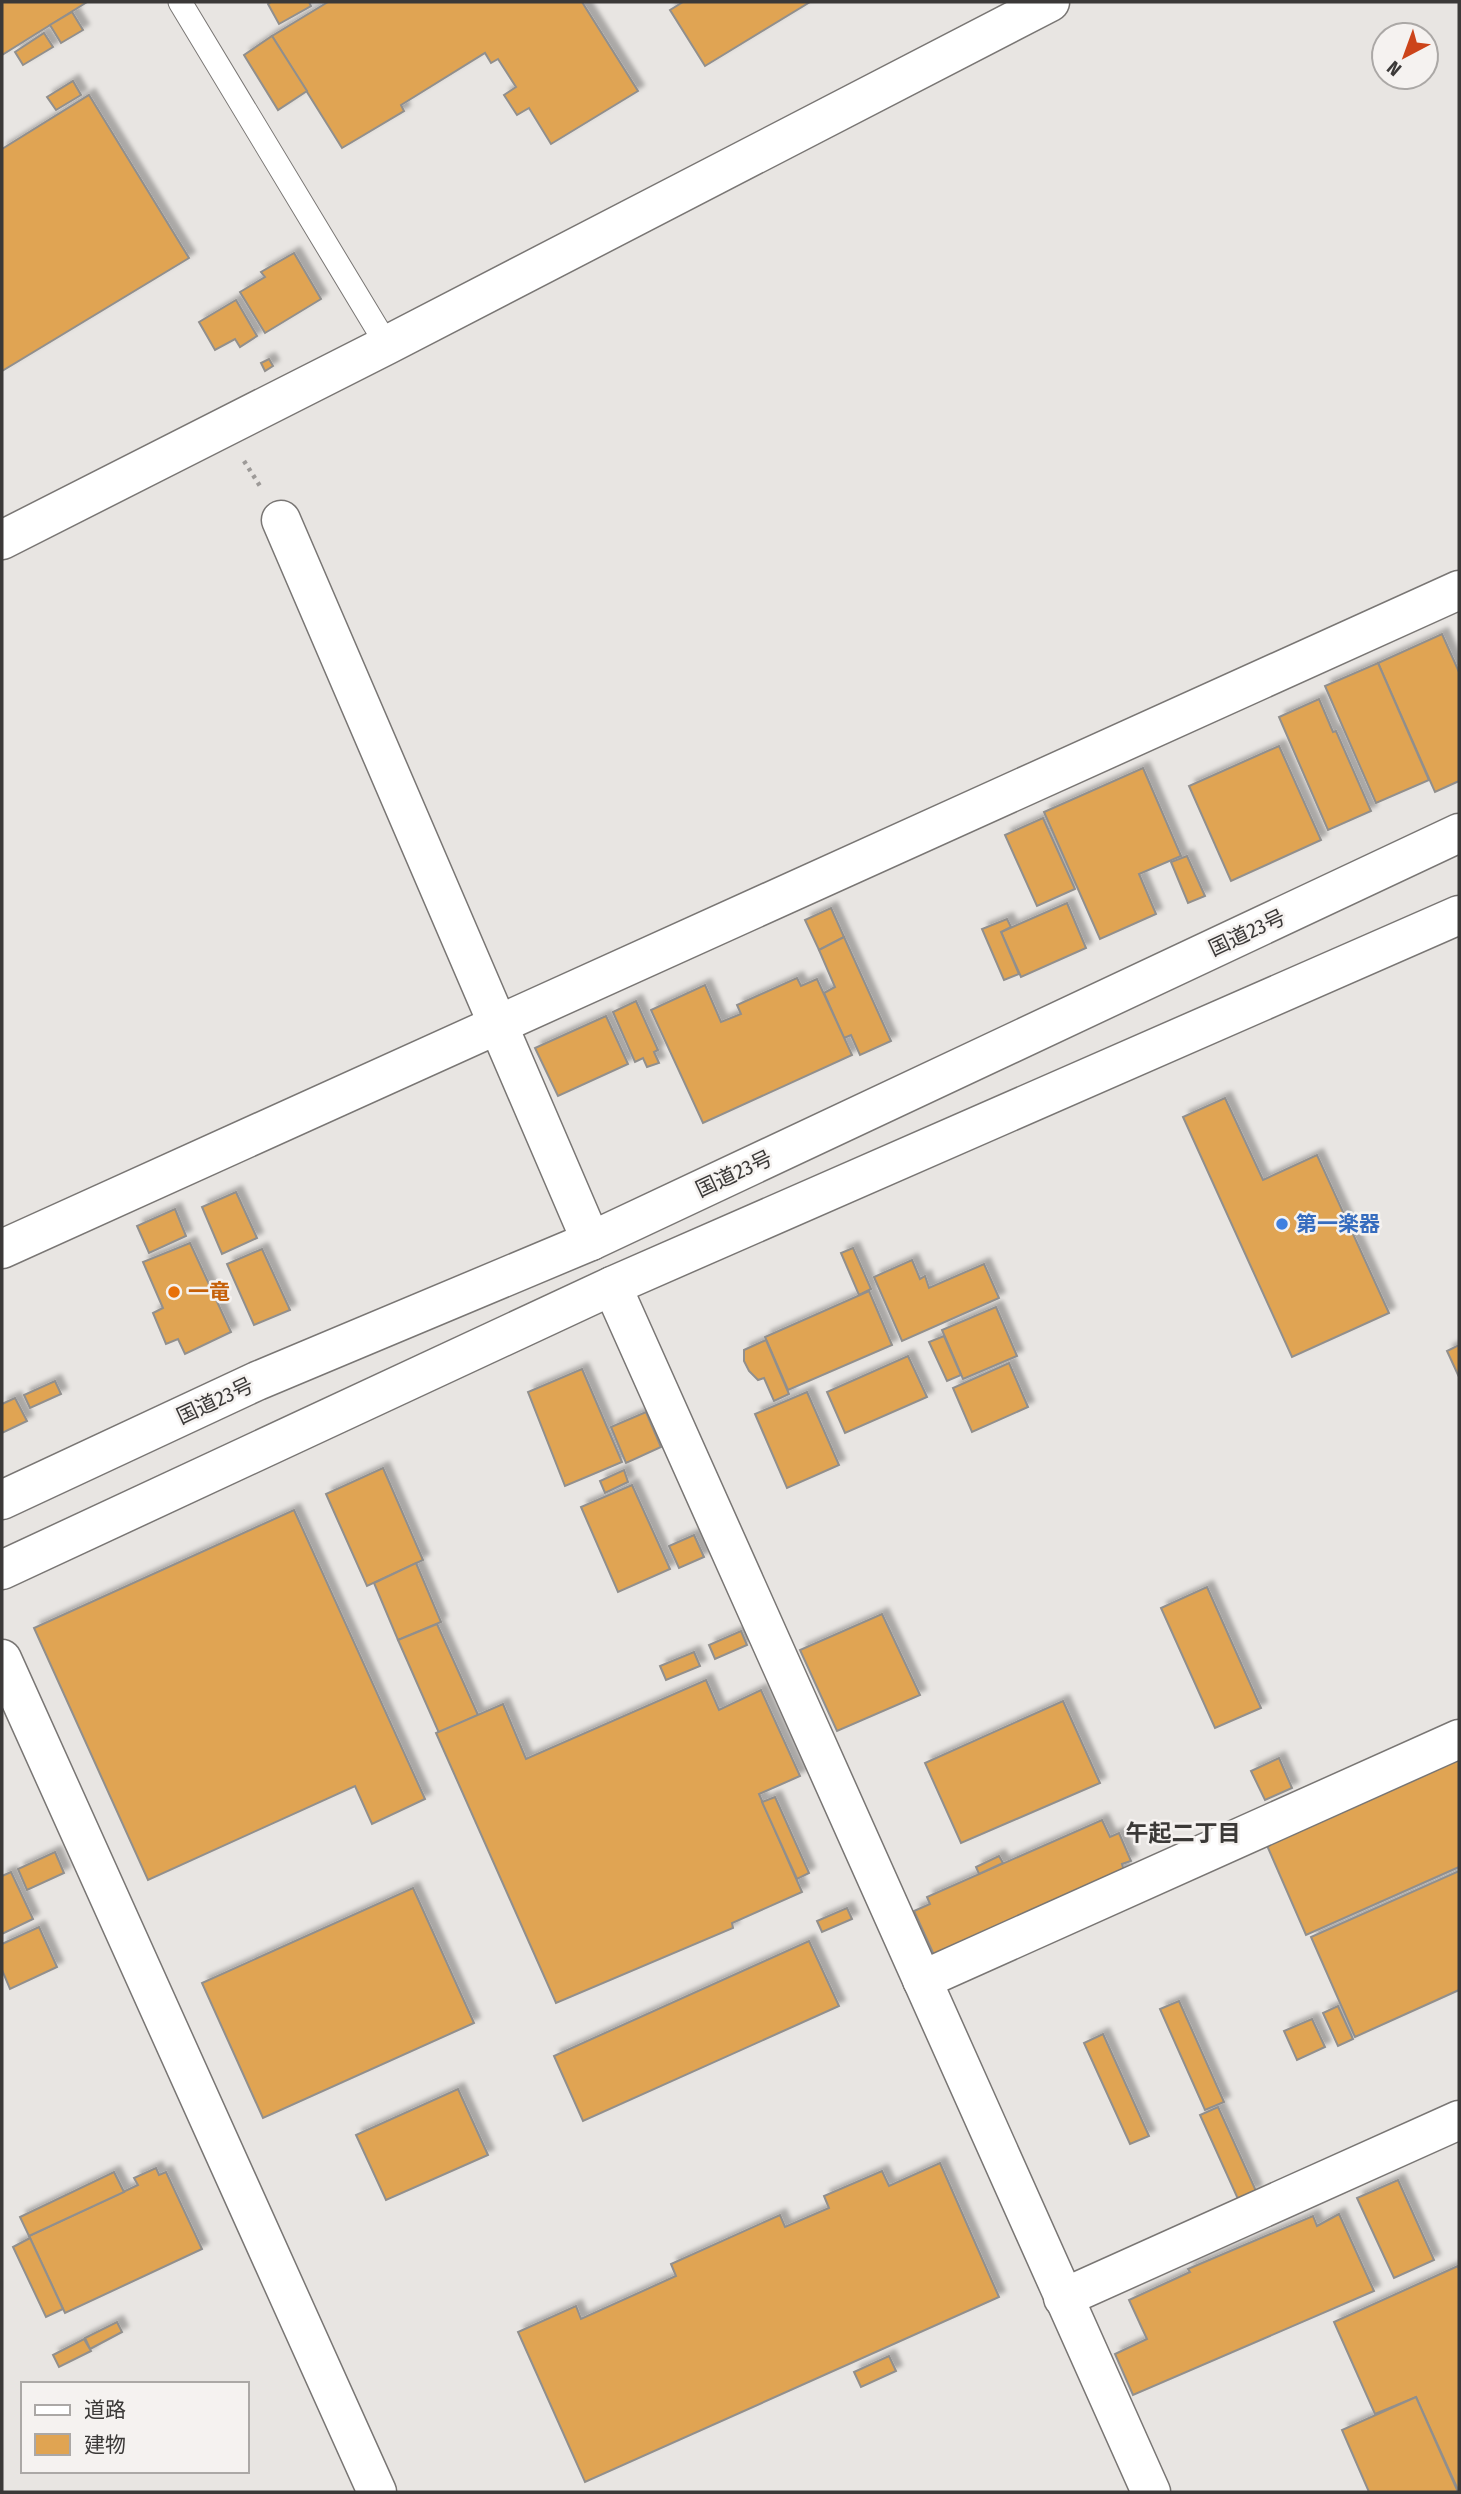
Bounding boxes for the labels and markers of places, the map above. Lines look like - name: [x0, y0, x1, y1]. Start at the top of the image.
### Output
- place label: 第一楽器: [1296, 1211, 1380, 1237]
- marker: 第一楽器: [1274, 1216, 1290, 1232]
- place label: 一竜: [188, 1279, 230, 1305]
- marker: 一竜: [166, 1284, 182, 1300]

